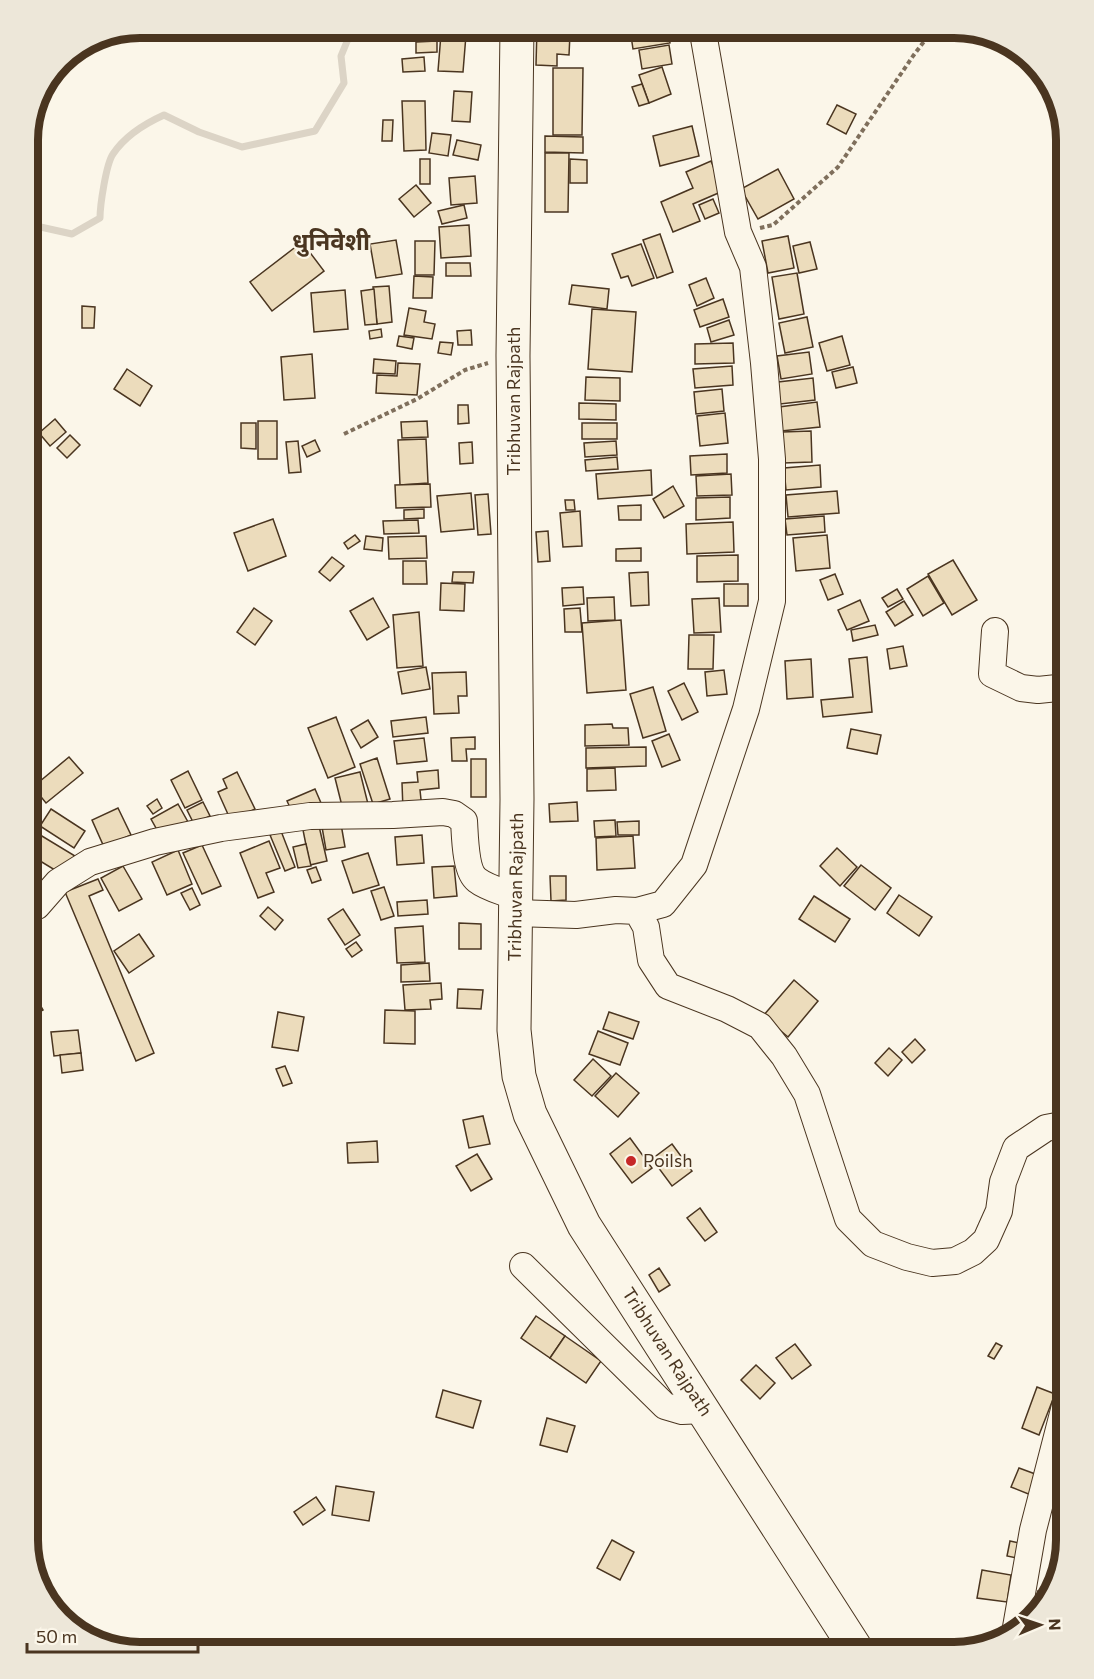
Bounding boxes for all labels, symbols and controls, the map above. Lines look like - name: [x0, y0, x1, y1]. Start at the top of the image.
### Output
- district label: धुनिवेशी: [292, 226, 371, 257]
- street label: Tribhuvan Rajpath: [502, 327, 524, 475]
- street label: Tribhuvan Rajpath: [503, 812, 527, 962]
- place label: Poilsh: [643, 1149, 692, 1171]
- marker: Poilsh: [624, 1154, 638, 1168]
- street label: Tribhuvan Rajpath: [618, 1283, 718, 1420]
- north arrow: [1010, 1595, 1070, 1655]
- scale bar: [27, 1616, 198, 1654]
- text: N: [1046, 1618, 1065, 1631]
- text: 50 m: [36, 1625, 77, 1647]

